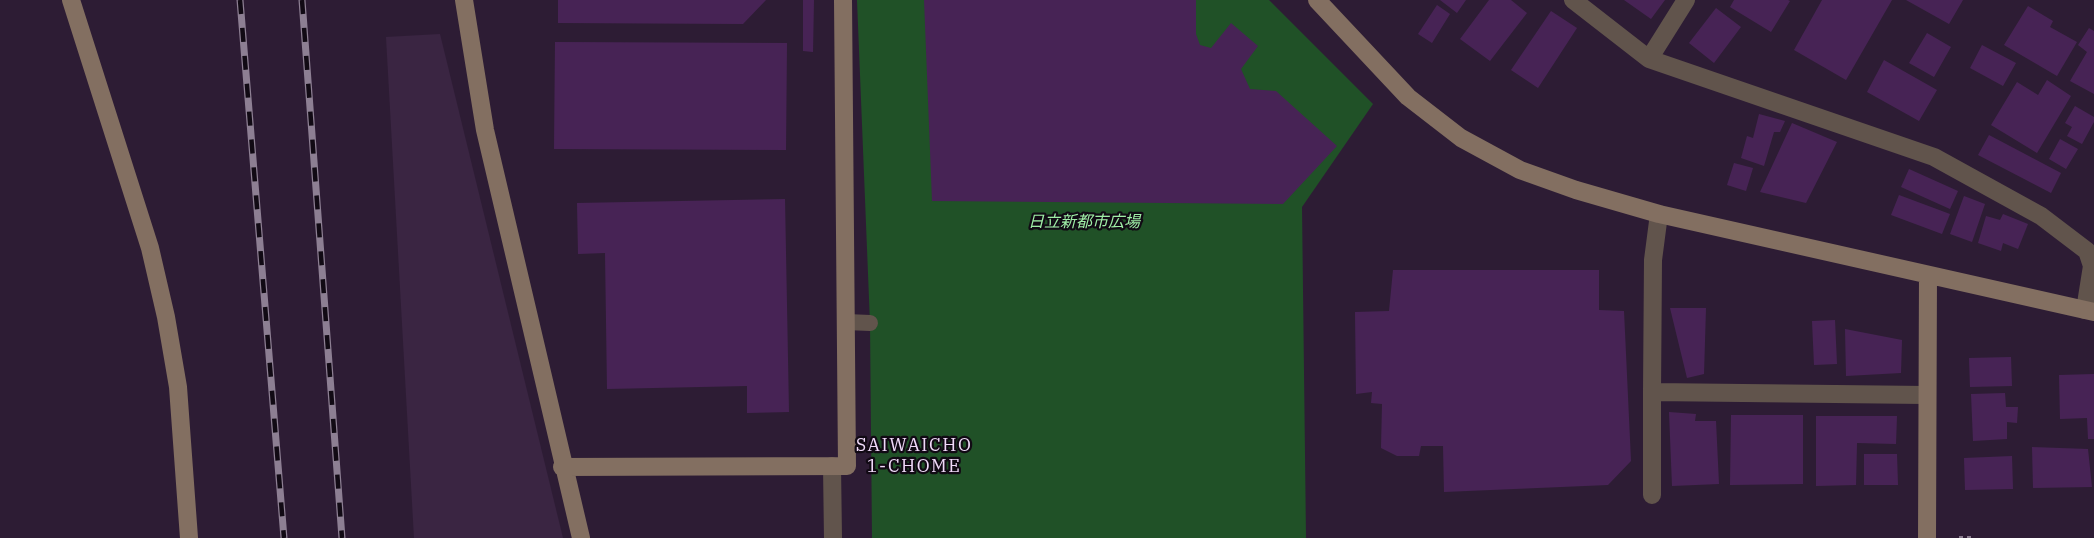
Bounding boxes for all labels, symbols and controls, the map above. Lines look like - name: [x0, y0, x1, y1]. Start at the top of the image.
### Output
- park label: 日立新都市広場: [1028, 212, 1140, 232]
- district label: SAIWAICHO 1-CHOME: [856, 435, 972, 478]

